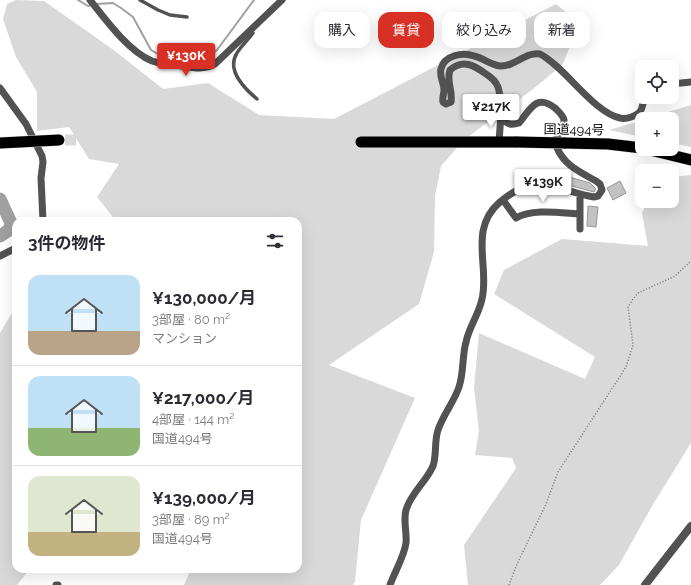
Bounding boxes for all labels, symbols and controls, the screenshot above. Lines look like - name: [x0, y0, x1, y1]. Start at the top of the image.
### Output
- chip: 購入: [314, 12, 370, 48]
- chip: 賃貸: [378, 12, 434, 48]
- chip: 絞り込み: [442, 12, 526, 48]
- chip: 新着: [534, 12, 590, 48]
- pin: ¥130K: [158, 43, 214, 77]
- text: ¥130K: [166, 48, 206, 63]
- map controls: [635, 60, 679, 208]
- button: locate: [635, 60, 679, 104]
- pin: ¥217K: [463, 94, 519, 128]
- text: ¥217K: [471, 99, 511, 114]
- button: +: [635, 112, 679, 156]
- street label: 国道494号: [543, 121, 605, 138]
- button: −: [635, 164, 679, 208]
- pin: ¥139K: [515, 169, 571, 203]
- text: ¥139K: [523, 174, 563, 189]
- icon: filters: [264, 230, 286, 252]
- text: 3件の物件: [28, 233, 106, 253]
- text: ¥130,000/月: [152, 288, 256, 308]
- icon: home: [60, 291, 108, 339]
- text: 3部屋 · 80 m²: [152, 312, 230, 327]
- text: マンション: [152, 331, 217, 346]
- text: ¥217,000/月: [152, 388, 255, 408]
- icon: home: [60, 392, 108, 440]
- text: 4部屋 · 144 m²: [152, 412, 234, 427]
- text: 国道494号: [152, 431, 213, 446]
- text: ¥139,000/月: [152, 488, 256, 508]
- icon: home: [60, 492, 108, 540]
- text: 3部屋 · 89 m²: [152, 512, 230, 527]
- text: 国道494号: [152, 531, 213, 546]

